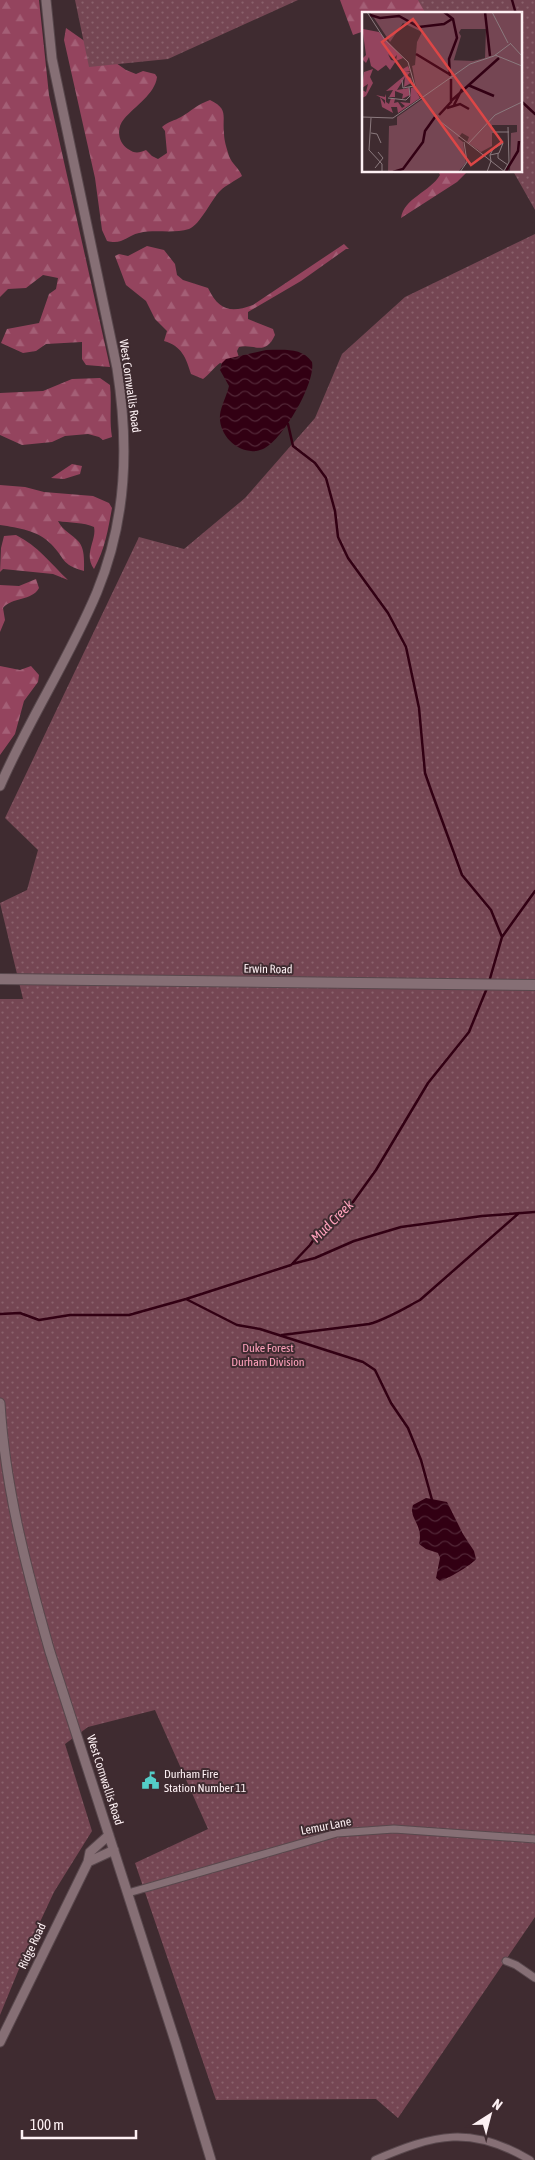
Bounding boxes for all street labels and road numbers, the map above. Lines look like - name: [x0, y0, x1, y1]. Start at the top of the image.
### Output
- street label: West Cornwallis Road: [117, 338, 143, 434]
- street label: Erwin Road: [243, 962, 293, 976]
- street label: West Cornwallis Road: [84, 1733, 126, 1827]
- street label: Lemur Lane: [300, 1814, 352, 1838]
- street label: Ridge Road: [15, 1921, 49, 1971]

